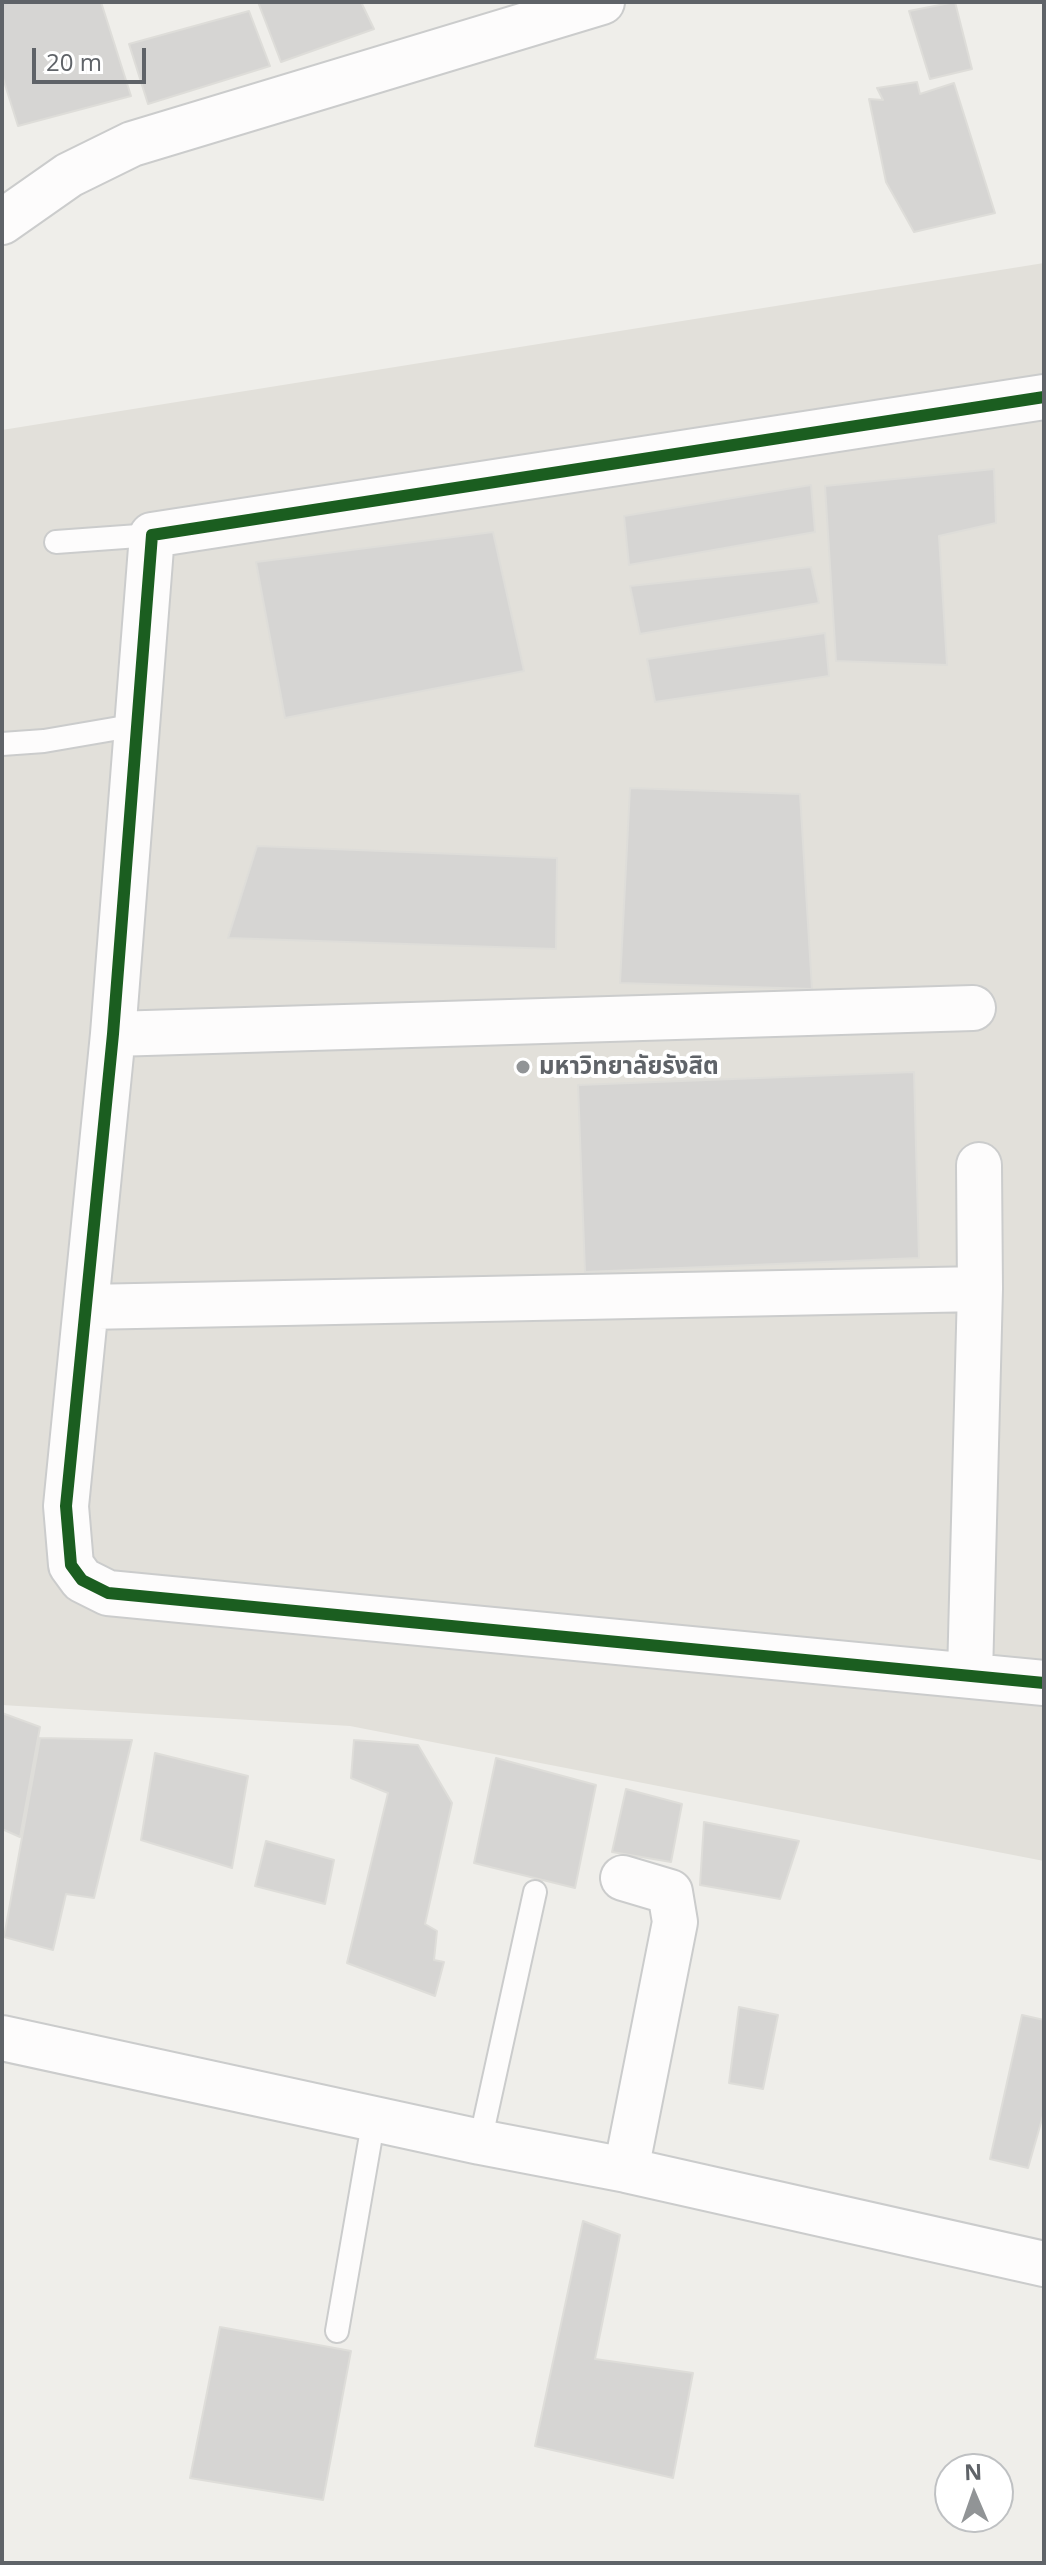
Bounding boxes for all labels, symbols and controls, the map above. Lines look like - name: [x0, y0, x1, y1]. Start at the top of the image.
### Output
- scale bar: [36, 32, 150, 82]
- text: 20 m: [46, 45, 102, 78]
- place label: มหาวิทยาลัยรังสิต: [539, 1053, 719, 1081]
- marker: มหาวิทยาลัยรังสิต: [514, 1058, 532, 1076]
- north arrow: [934, 2453, 1014, 2533]
- text: N: [964, 2456, 983, 2486]

